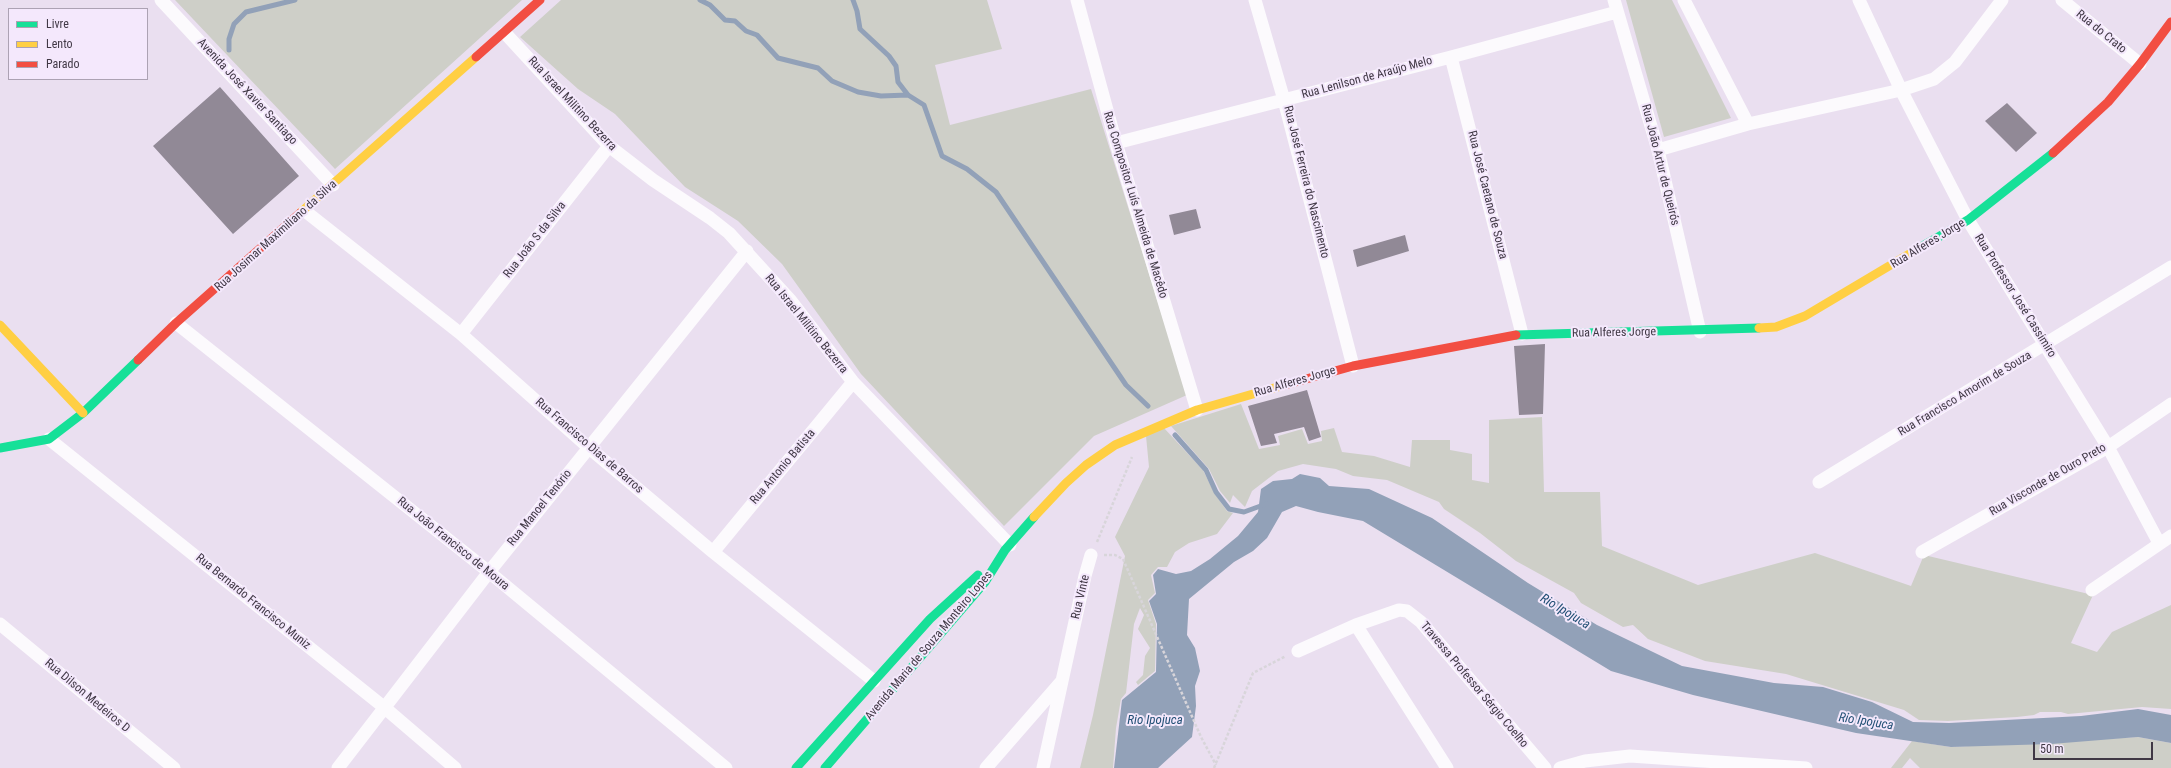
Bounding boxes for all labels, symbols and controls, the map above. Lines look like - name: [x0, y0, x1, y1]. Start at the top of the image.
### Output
- street label: Rua do Crato: [2073, 7, 2129, 57]
- legend: [8, 8, 148, 80]
- text: Livre: [46, 17, 69, 31]
- street label: Avenida José Xavier Santiago: [194, 36, 300, 148]
- text: Lento: [46, 37, 73, 51]
- street label: Rua Israel Militino Bezerra: [525, 54, 619, 154]
- street label: Rua Lenilson de Araújo Melo: [1300, 54, 1434, 102]
- text: Parado: [46, 57, 79, 71]
- street label: Rua João Artur de Queirós: [1638, 103, 1682, 227]
- street label: Rua José Ferreira do Nascimento: [1280, 104, 1332, 260]
- street label: Rua Compositor Luís Almeida de Macêdo: [1100, 110, 1170, 300]
- street label: Rua José Caetano de Souza: [1464, 129, 1510, 261]
- street label: Rua Josimar Maximiliano da Silva: [212, 177, 340, 295]
- street label: Rua João S da Silva: [501, 199, 569, 281]
- street label: Rua Alferes Jorge: [1888, 216, 1968, 272]
- street label: Rua Professor José Cassimiro: [1971, 232, 2059, 360]
- street label: Rua Israel Militino Bezerra: [762, 271, 850, 377]
- street label: Rua Alferes Jorge: [1572, 325, 1656, 341]
- street label: Rua Francisco Amorim de Souza: [1896, 348, 2034, 440]
- street label: Rua Alferes Jorge: [1253, 364, 1337, 400]
- street label: Rua Francisco Dias de Barros: [532, 395, 646, 497]
- street label: Rua Antonio Batista: [747, 427, 819, 507]
- street label: Rua Visconde de Ouro Preto: [1987, 441, 2109, 519]
- street label: Rua Manoel Tenório: [505, 467, 575, 549]
- street label: Rua João Francisco de Moura: [394, 494, 512, 594]
- street label: Rua Bernardo Francisco Muniz: [193, 551, 313, 653]
- street label: Avenida Maria de Souza Monteiro Lopes: [862, 569, 996, 723]
- street label: Rua Vinte: [1069, 573, 1093, 621]
- water label: Rio Ipojuca: [1537, 591, 1593, 633]
- street label: Travessa Professor Sérgio Coelho: [1417, 619, 1531, 751]
- street label: Rua Dilson Medeiros D: [41, 656, 133, 736]
- water label: Rio Ipojuca: [1837, 710, 1895, 734]
- water label: Rio Ipojuca: [1127, 713, 1183, 729]
- scale bar: [2035, 734, 2155, 760]
- text: 50 m: [2040, 742, 2064, 756]

